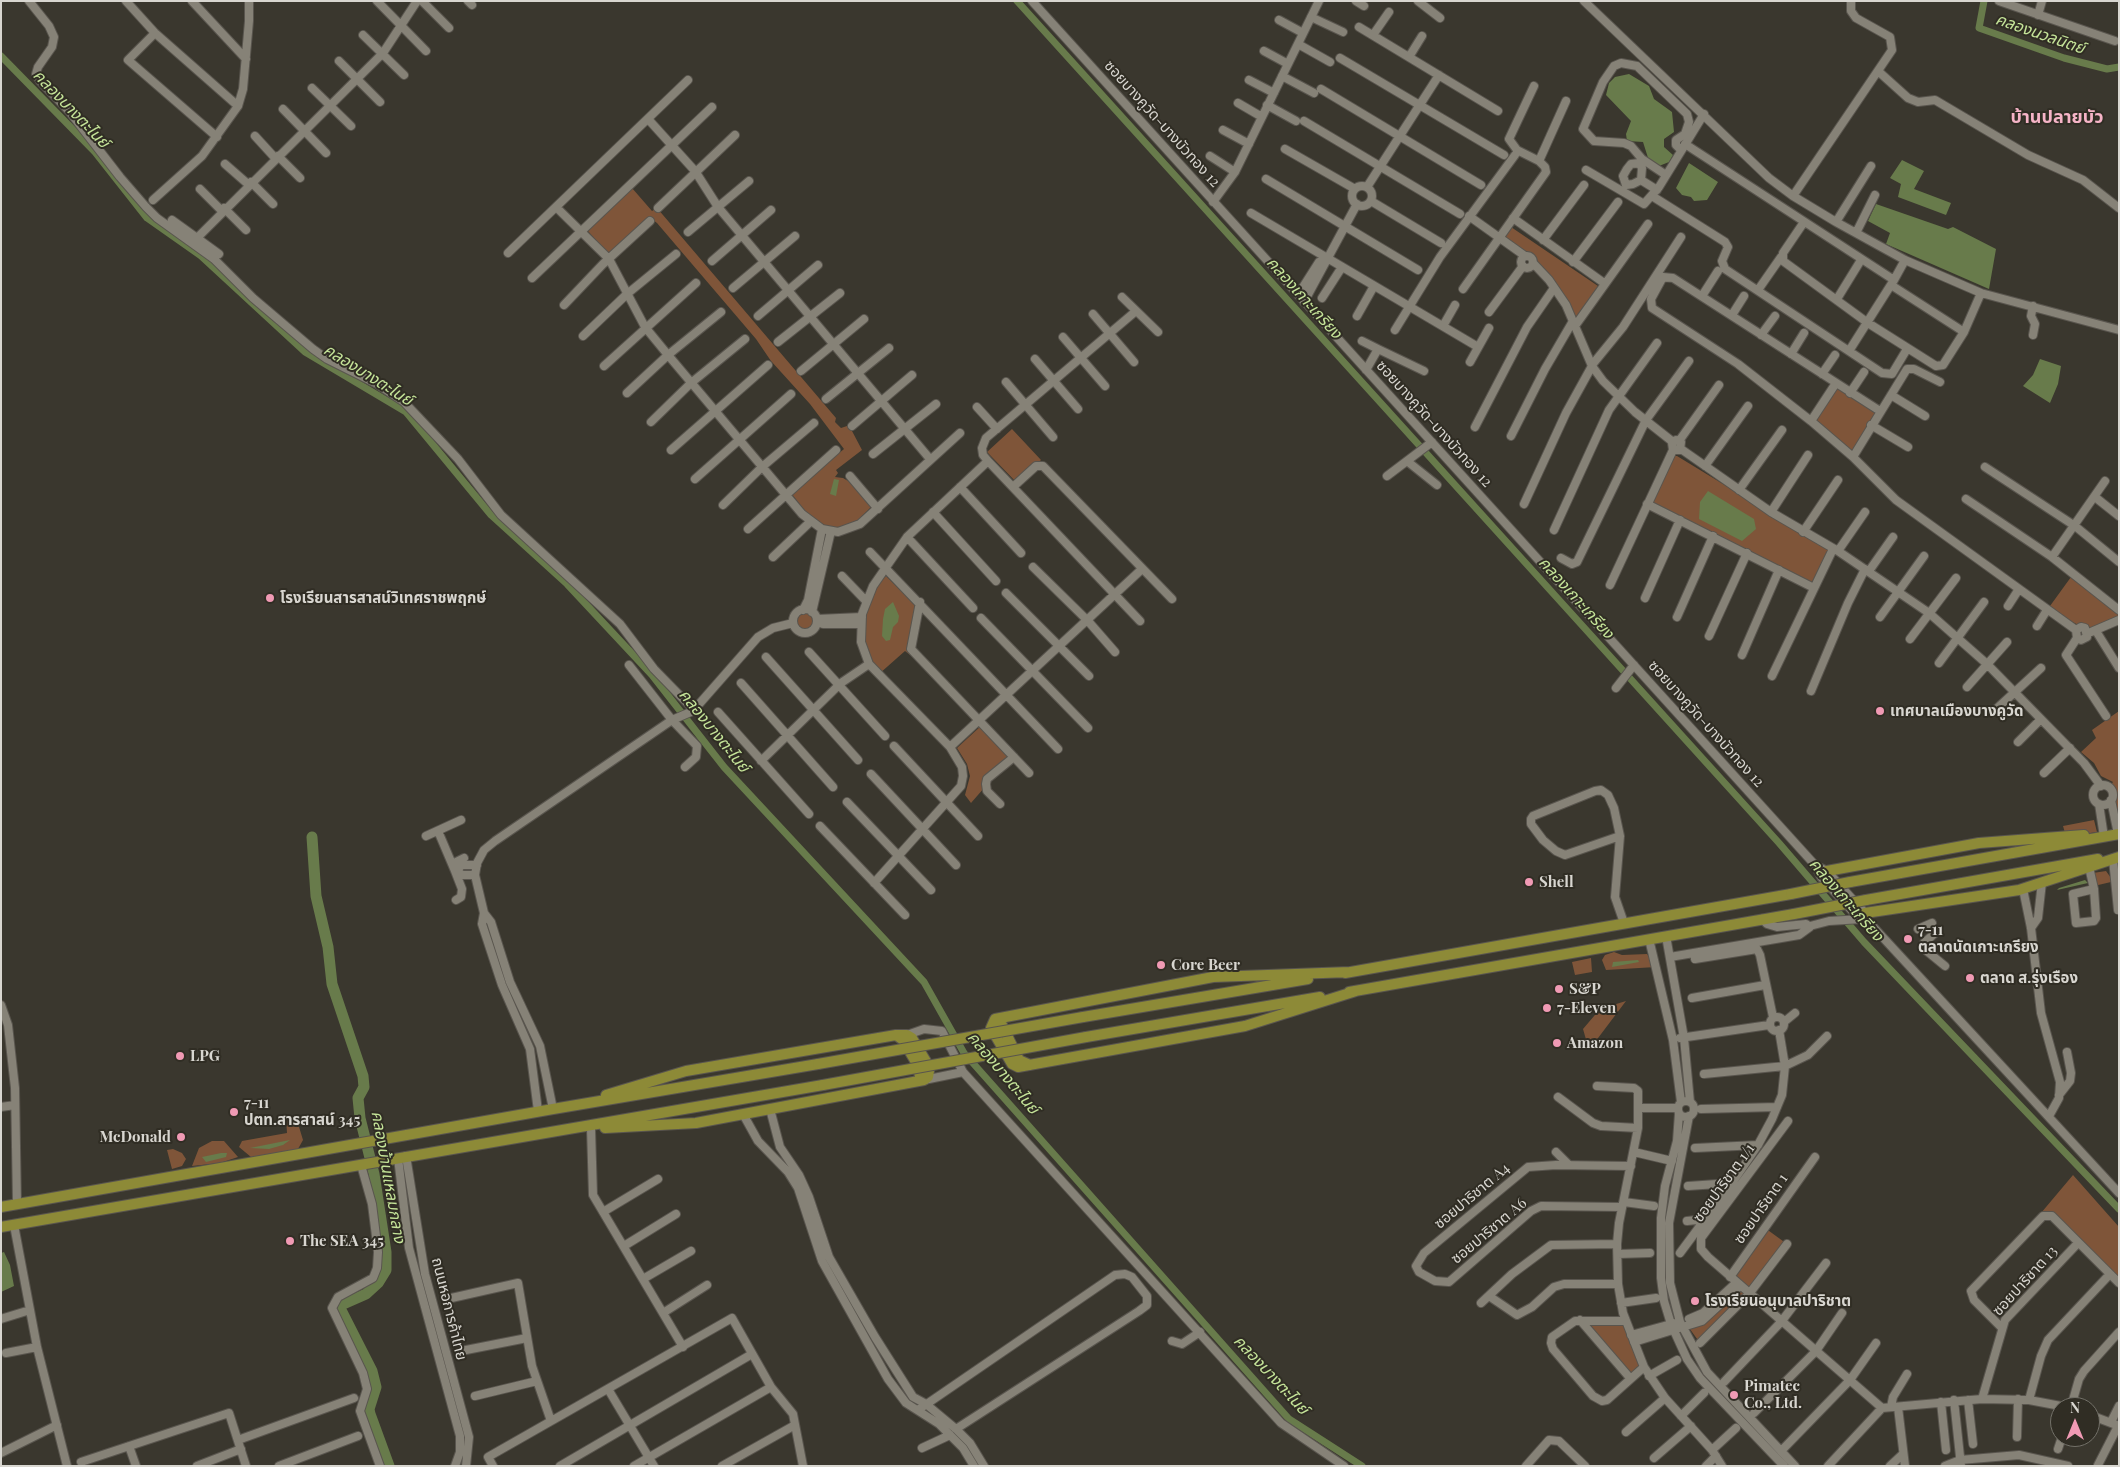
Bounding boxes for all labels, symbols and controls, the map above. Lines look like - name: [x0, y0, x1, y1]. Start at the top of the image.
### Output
- water label: คลองนวลนิตย์: [1993, 10, 2087, 58]
- street label: ซอยบางคูวัด-บางบัวทอง 12: [1100, 57, 1224, 191]
- water label: คลองบางตะไนย์: [29, 66, 113, 152]
- district label: บ้านปลายบัว: [2011, 106, 2103, 128]
- water label: คลองเกาะเกรียง: [1262, 253, 1346, 343]
- water label: คลองบางตะไนย์: [320, 340, 416, 410]
- street label: ซอยบางคูวัด-บางบัวทอง 12: [1372, 357, 1496, 491]
- water label: คลองเกาะเกรียง: [1534, 553, 1618, 643]
- place label: โรงเรียนสารสาสน์วิเทศราชพฤกษ์: [280, 589, 486, 607]
- marker: โรงเรียนสารสาสน์วิเทศราชพฤกษ์: [264, 592, 276, 604]
- street label: ซอยบางคูวัด-บางบัวทอง 12: [1644, 657, 1768, 791]
- water label: คลองบางตะไนย์: [675, 686, 753, 776]
- place label: เทศบาลเมืองบางคูวัด: [1890, 702, 2023, 720]
- marker: เทศบาลเมืองบางคูวัด: [1874, 705, 1886, 717]
- water label: คลองเกาะเกรียง: [1805, 855, 1887, 945]
- place label: Shell: [1539, 873, 1574, 891]
- marker: Shell: [1523, 876, 1535, 888]
- place label: 7-11 ตลาดนัดเกาะเกรียง: [1918, 921, 2039, 956]
- marker: 7-11 ตลาดนัดเกาะเกรียง: [1902, 933, 1914, 945]
- place label: Core Beer: [1171, 956, 1240, 974]
- marker: Core Beer: [1155, 959, 1167, 971]
- place label: ตลาด ส.รุ่งเรือง: [1980, 969, 2078, 987]
- marker: ตลาด ส.รุ่งเรือง: [1964, 972, 1976, 984]
- place label: S&P: [1569, 980, 1601, 998]
- marker: S&P: [1553, 983, 1565, 995]
- place label: 7-Eleven: [1557, 999, 1616, 1017]
- marker: 7-Eleven: [1541, 1002, 1553, 1014]
- water label: คลองบางตะไนย์: [963, 1028, 1043, 1118]
- place label: Amazon: [1567, 1034, 1623, 1052]
- marker: Amazon: [1551, 1037, 1563, 1049]
- place label: LPG: [190, 1047, 220, 1065]
- marker: LPG: [174, 1050, 186, 1062]
- place label: 7-11 ปตท.สารสาสน์ 345: [244, 1094, 360, 1129]
- marker: 7-11 ปตท.สารสาสน์ 345: [228, 1106, 240, 1118]
- water label: คลองบ้านแหลมกลาง: [367, 1109, 409, 1245]
- place label: McDonald: [99, 1128, 171, 1146]
- marker: McDonald: [175, 1131, 187, 1143]
- street label: ซอยปาริชาต 1/1: [1689, 1140, 1759, 1226]
- street label: ซอยปาริชาต A4: [1431, 1159, 1513, 1233]
- street label: ซอยปาริชาต 1: [1730, 1170, 1792, 1248]
- street label: ซอยปาริชาต A6: [1448, 1194, 1530, 1268]
- place label: The SEA 345: [300, 1232, 384, 1250]
- marker: The SEA 345: [284, 1235, 296, 1247]
- street label: ซอยปาริชาต 13: [1989, 1242, 2061, 1320]
- street label: ถนนหอการค้าไทย: [428, 1256, 470, 1362]
- place label: โรงเรียนอนุบาลปาริชาต: [1705, 1292, 1851, 1310]
- marker: โรงเรียนอนุบาลปาริชาต: [1689, 1295, 1701, 1307]
- water label: คลองบางตะไนย์: [1229, 1331, 1313, 1419]
- place label: Pimatec Co., Ltd.: [1744, 1377, 1802, 1412]
- marker: Pimatec Co., Ltd.: [1728, 1389, 1740, 1401]
- north arrow: [2050, 1397, 2100, 1447]
- text: N: [2070, 1398, 2080, 1417]

